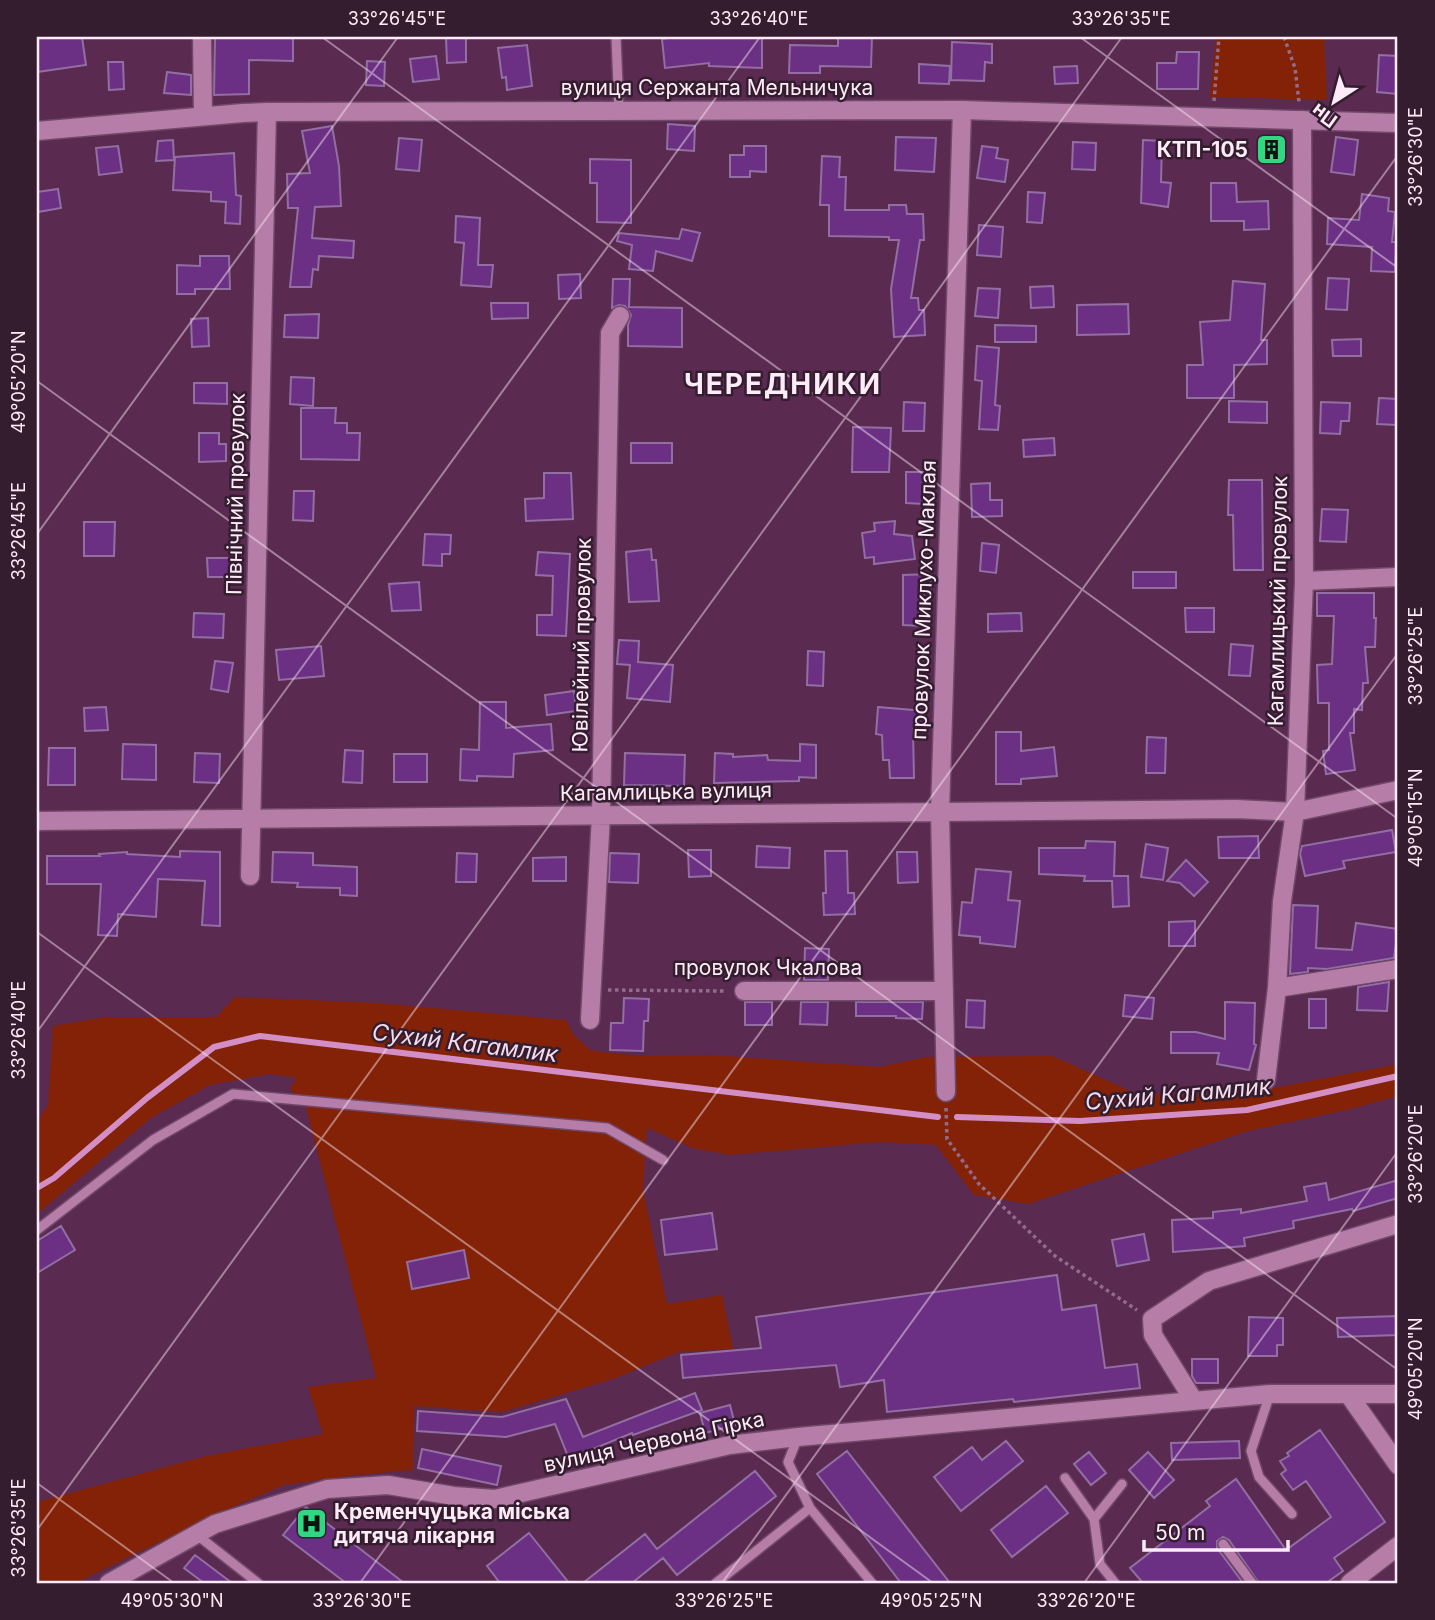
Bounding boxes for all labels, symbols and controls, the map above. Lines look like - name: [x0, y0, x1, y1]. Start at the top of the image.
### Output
- text: 33°26'45"E: [348, 8, 446, 29]
- text: 33°26'40"E: [710, 8, 808, 29]
- text: 33°26'35"E: [1072, 8, 1170, 29]
- north arrow: [1298, 66, 1368, 136]
- street label: вулиця Сержанта Мельничука: [561, 75, 873, 100]
- text: Пн: [1307, 98, 1342, 132]
- text: 33°26'30"E: [1405, 107, 1426, 207]
- building icon: КТП-105: [1254, 133, 1288, 167]
- place label: КТП-105: [1157, 137, 1248, 162]
- text: 49°05'20"N: [8, 331, 29, 433]
- district label: ЧЕРЕДНИКИ: [684, 367, 882, 401]
- street label: Північний провулок: [221, 392, 250, 595]
- street label: провулок Миклухо-Маклая: [906, 460, 941, 740]
- street label: Кагамлицький провулок: [1263, 475, 1292, 726]
- text: 33°26'45"E: [8, 482, 29, 580]
- street label: Ювілейний провулок: [567, 537, 596, 753]
- text: 33°26'25"E: [1405, 607, 1426, 705]
- text: 49°05'15"N: [1405, 769, 1426, 867]
- street label: Кагамлицька вулиця: [560, 777, 772, 806]
- street label: провулок Чкалова: [674, 955, 862, 980]
- text: 33°26'40"E: [8, 981, 29, 1079]
- water label: Сухий Кагамлик: [371, 1018, 561, 1068]
- water label: Сухий Кагамлик: [1084, 1072, 1274, 1116]
- text: 33°26'20"E: [1405, 1104, 1426, 1204]
- text: 49°05'20"N: [1405, 1318, 1426, 1420]
- street label: вулиця Червона Гірка: [541, 1406, 767, 1477]
- text: 33°26'35"E: [8, 1479, 29, 1577]
- place label: Кременчуцька міська дитяча лікарня: [334, 1499, 570, 1548]
- hospital icon: Кременчуцька міська дитяча лікарня: [294, 1507, 328, 1541]
- scale bar: [1144, 1508, 1288, 1552]
- text: 50 m: [1155, 1520, 1205, 1545]
- text: 49°05'30"N: [120, 1590, 224, 1611]
- text: 33°26'30"E: [312, 1590, 412, 1611]
- text: 33°26'25"E: [675, 1590, 773, 1611]
- text: 49°05'25"N: [880, 1590, 982, 1611]
- text: 33°26'20"E: [1036, 1590, 1136, 1611]

